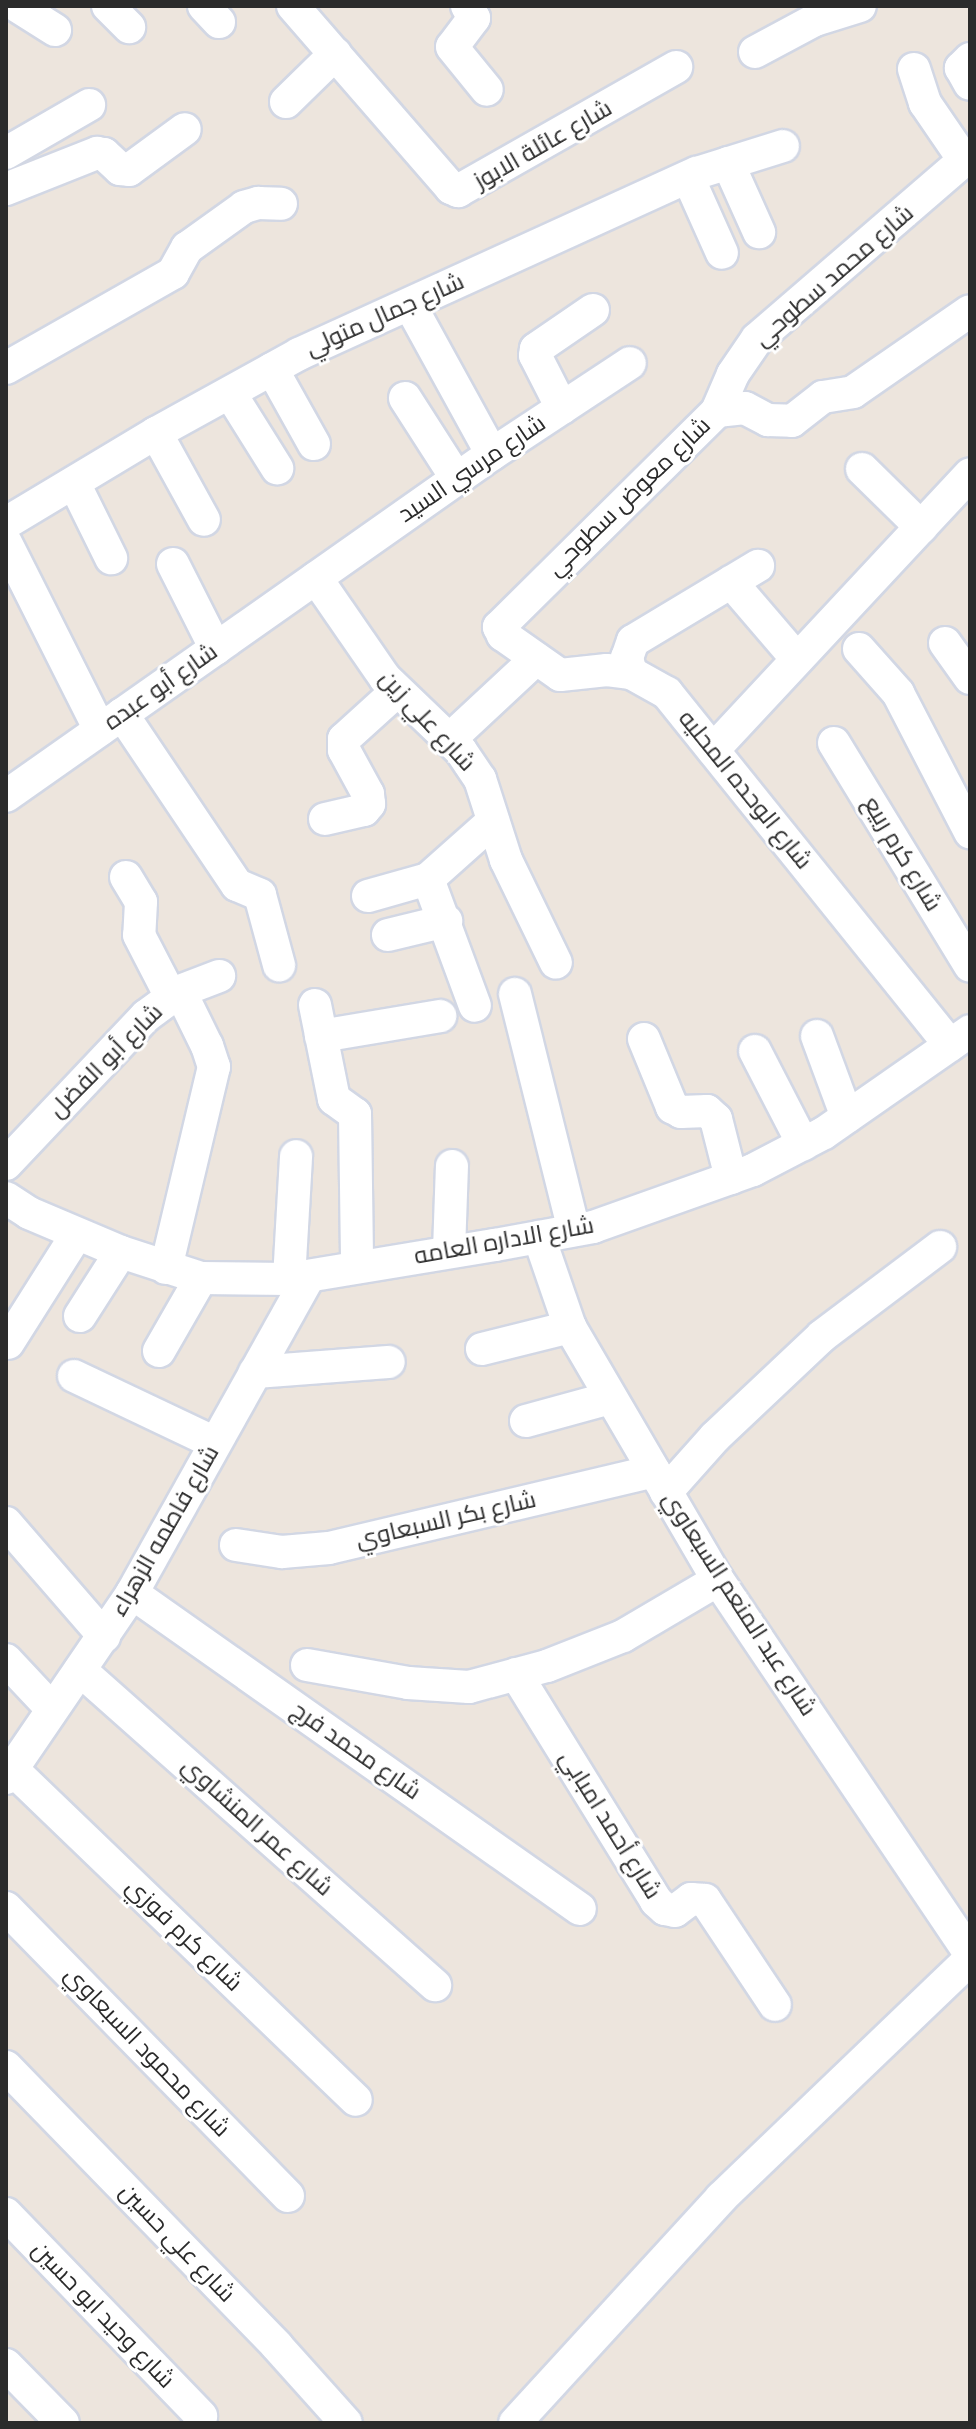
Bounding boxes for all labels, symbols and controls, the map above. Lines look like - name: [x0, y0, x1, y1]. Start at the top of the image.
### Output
- street label: شارع عائلة الابوز: [469, 94, 617, 196]
- street label: شارع محمد سطوحي: [748, 199, 920, 353]
- street label: شارع جمال متولي: [301, 267, 469, 363]
- street label: شارع مرسي السيد: [393, 409, 551, 529]
- street label: شارع معوض سطوحي: [541, 411, 717, 583]
- street label: شارع أبو عبده: [99, 637, 223, 737]
- street label: شارع علي زين: [373, 664, 481, 778]
- street label: شارع الوحده المحليه: [672, 705, 818, 875]
- street label: شارع كرم ربيع: [856, 791, 948, 917]
- street label: شارع أبو الفضل: [43, 998, 169, 1124]
- street label: شارع الاداره العامه: [412, 1211, 596, 1271]
- street label: شارع فاطمه الزهراء: [104, 1440, 226, 1622]
- street label: شارع بكر السبعاوي: [353, 1485, 539, 1555]
- street label: شارع عبد المنعم السبعاوي: [656, 1486, 822, 1722]
- street label: شارع محمد فرج: [286, 1696, 426, 1806]
- street label: شارع أحمد امبابي: [553, 1746, 667, 1904]
- street label: شارع عمر المنشاوي: [176, 1752, 338, 1902]
- street label: شارع كرم فوزي: [120, 1872, 248, 1998]
- street label: شارع محمود السبعاوي: [58, 1961, 236, 2143]
- street label: شارع علي حسين: [113, 2178, 241, 2308]
- street label: شارع وحيد ابو حسين: [26, 2236, 180, 2394]

